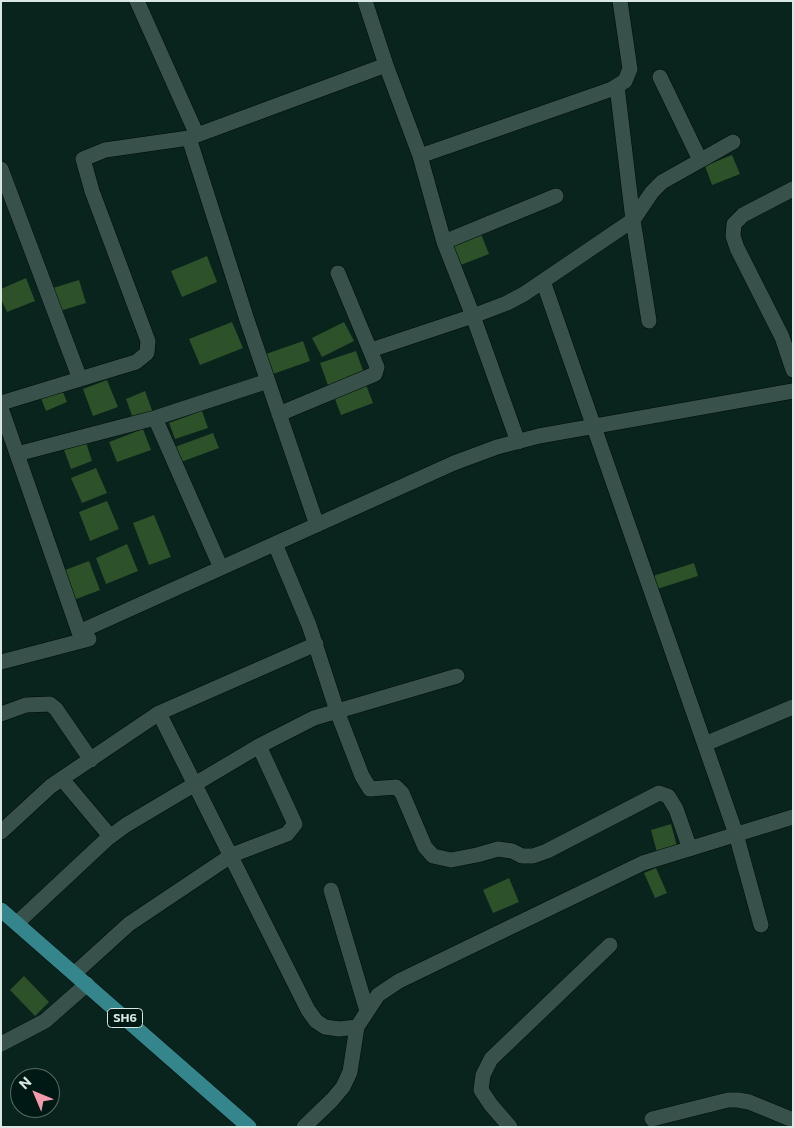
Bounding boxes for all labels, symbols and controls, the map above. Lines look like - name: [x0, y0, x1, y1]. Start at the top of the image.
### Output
- road number: SH6: [108, 1008, 142, 1028]
- north arrow: [10, 1068, 60, 1118]
- text: N: [15, 1073, 34, 1092]

